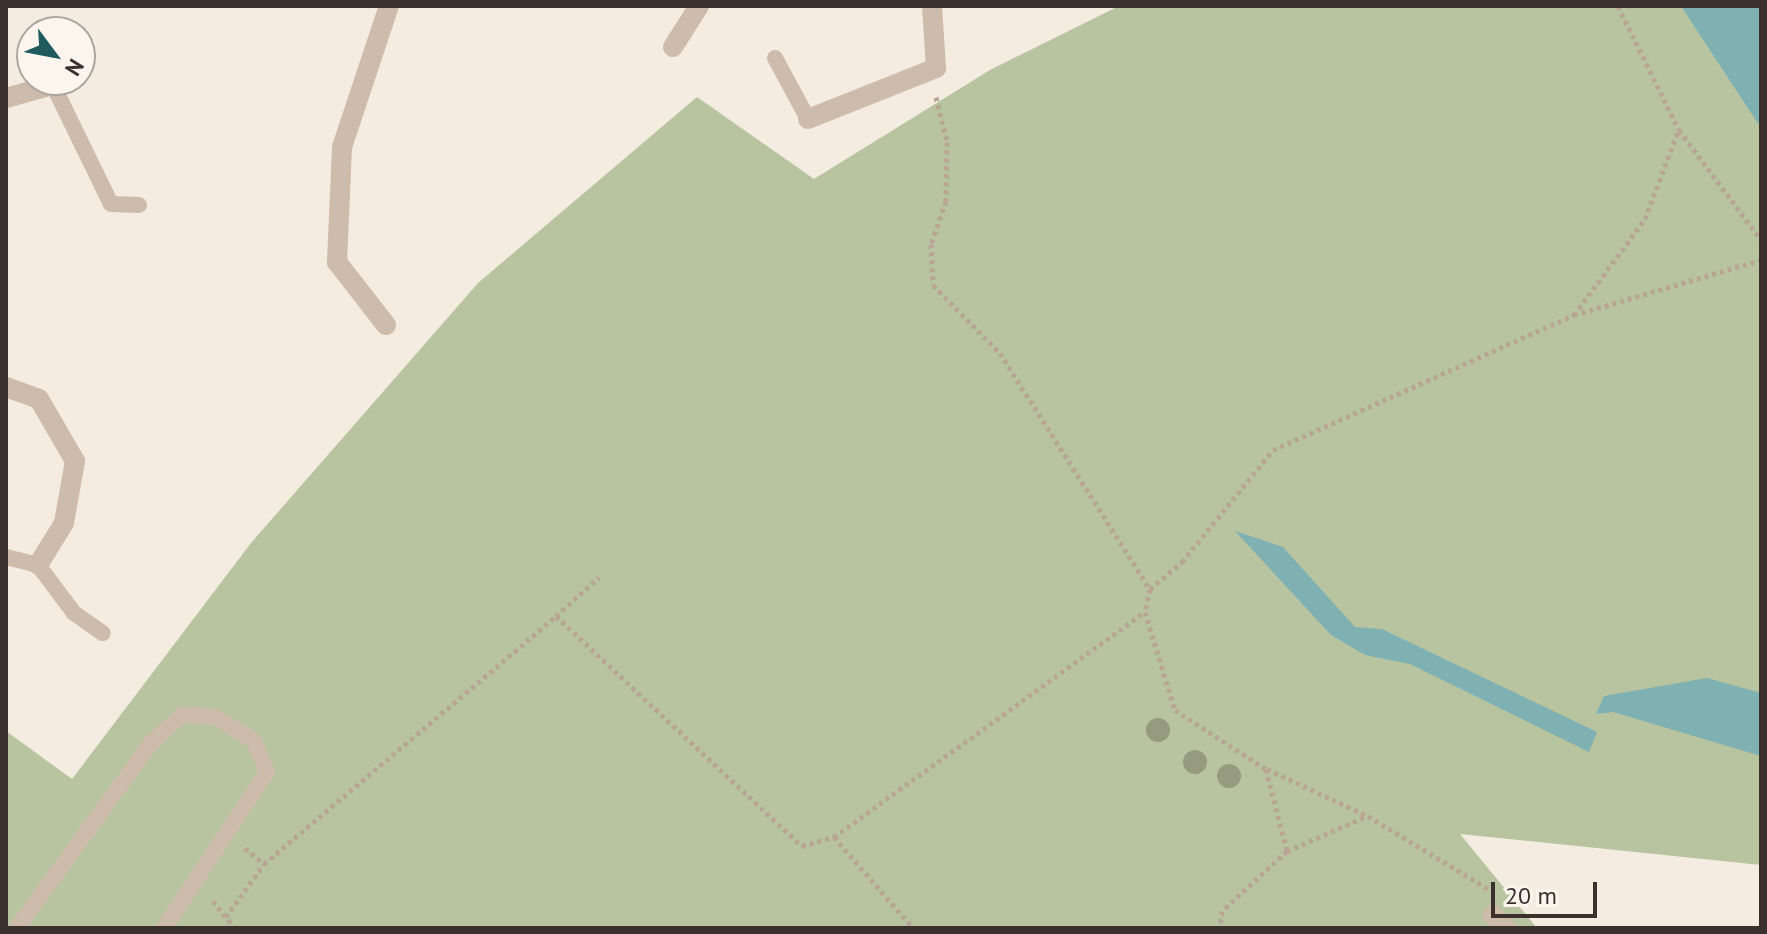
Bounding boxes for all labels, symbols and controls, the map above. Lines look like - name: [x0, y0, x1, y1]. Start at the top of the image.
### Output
- north arrow: [16, 16, 96, 96]
- text: N: [59, 54, 90, 81]
- scale bar: [1495, 866, 1601, 916]
- text: 20 m: [1505, 880, 1557, 911]

